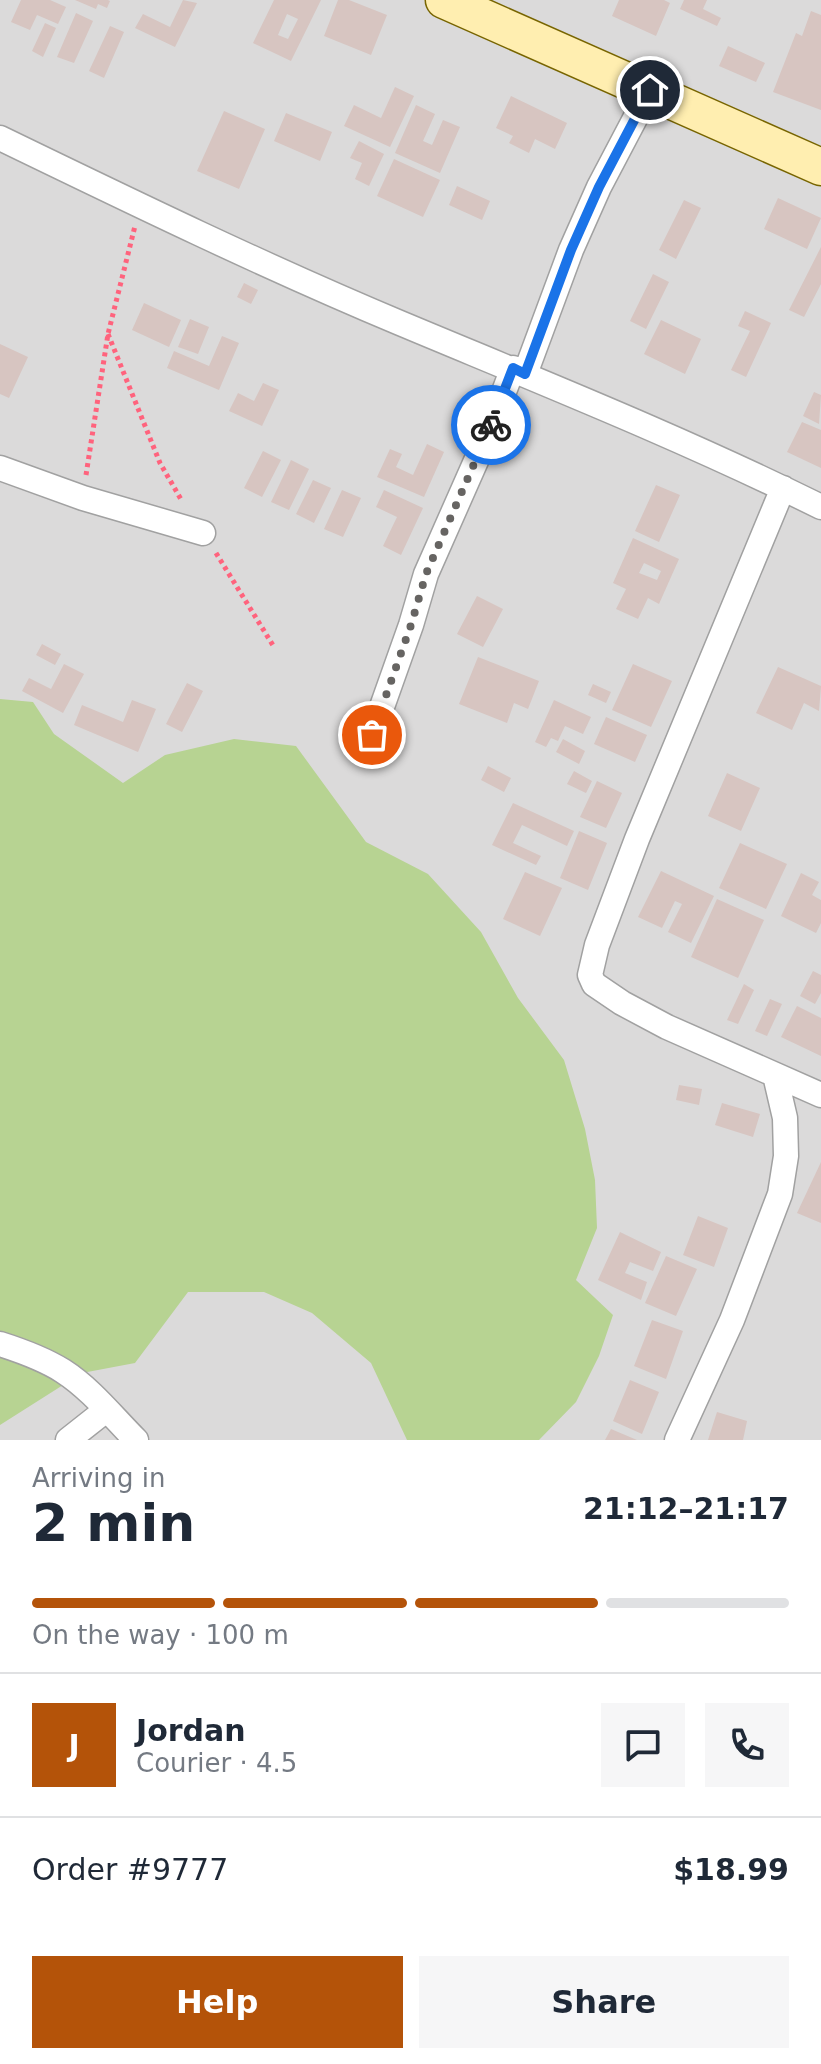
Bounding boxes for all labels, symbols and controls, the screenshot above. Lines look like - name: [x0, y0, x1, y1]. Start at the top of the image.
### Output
- pin: [616, 56, 684, 124]
- icon: home: [628, 68, 672, 112]
- courier: [451, 385, 531, 465]
- icon: bike: [469, 403, 513, 447]
- pin: [338, 701, 406, 769]
- icon: bag: [350, 713, 394, 757]
- text: Arriving in: [32, 1463, 166, 1493]
- text: 21:12–21:17: [583, 1491, 789, 1526]
- text: 2 min: [32, 1493, 195, 1553]
- text: On the way · 100 m: [32, 1620, 289, 1650]
- button: chat: [601, 1703, 685, 1787]
- button: phone: [705, 1703, 789, 1787]
- text: Jordan: [136, 1713, 246, 1748]
- text: J: [68, 1728, 80, 1763]
- text: Courier · 4.5: [136, 1748, 297, 1778]
- text: Order #9777: [32, 1852, 228, 1887]
- text: $18.99: [673, 1852, 789, 1887]
- button: Help: [32, 1956, 403, 2048]
- button: Share: [419, 1956, 789, 2048]

